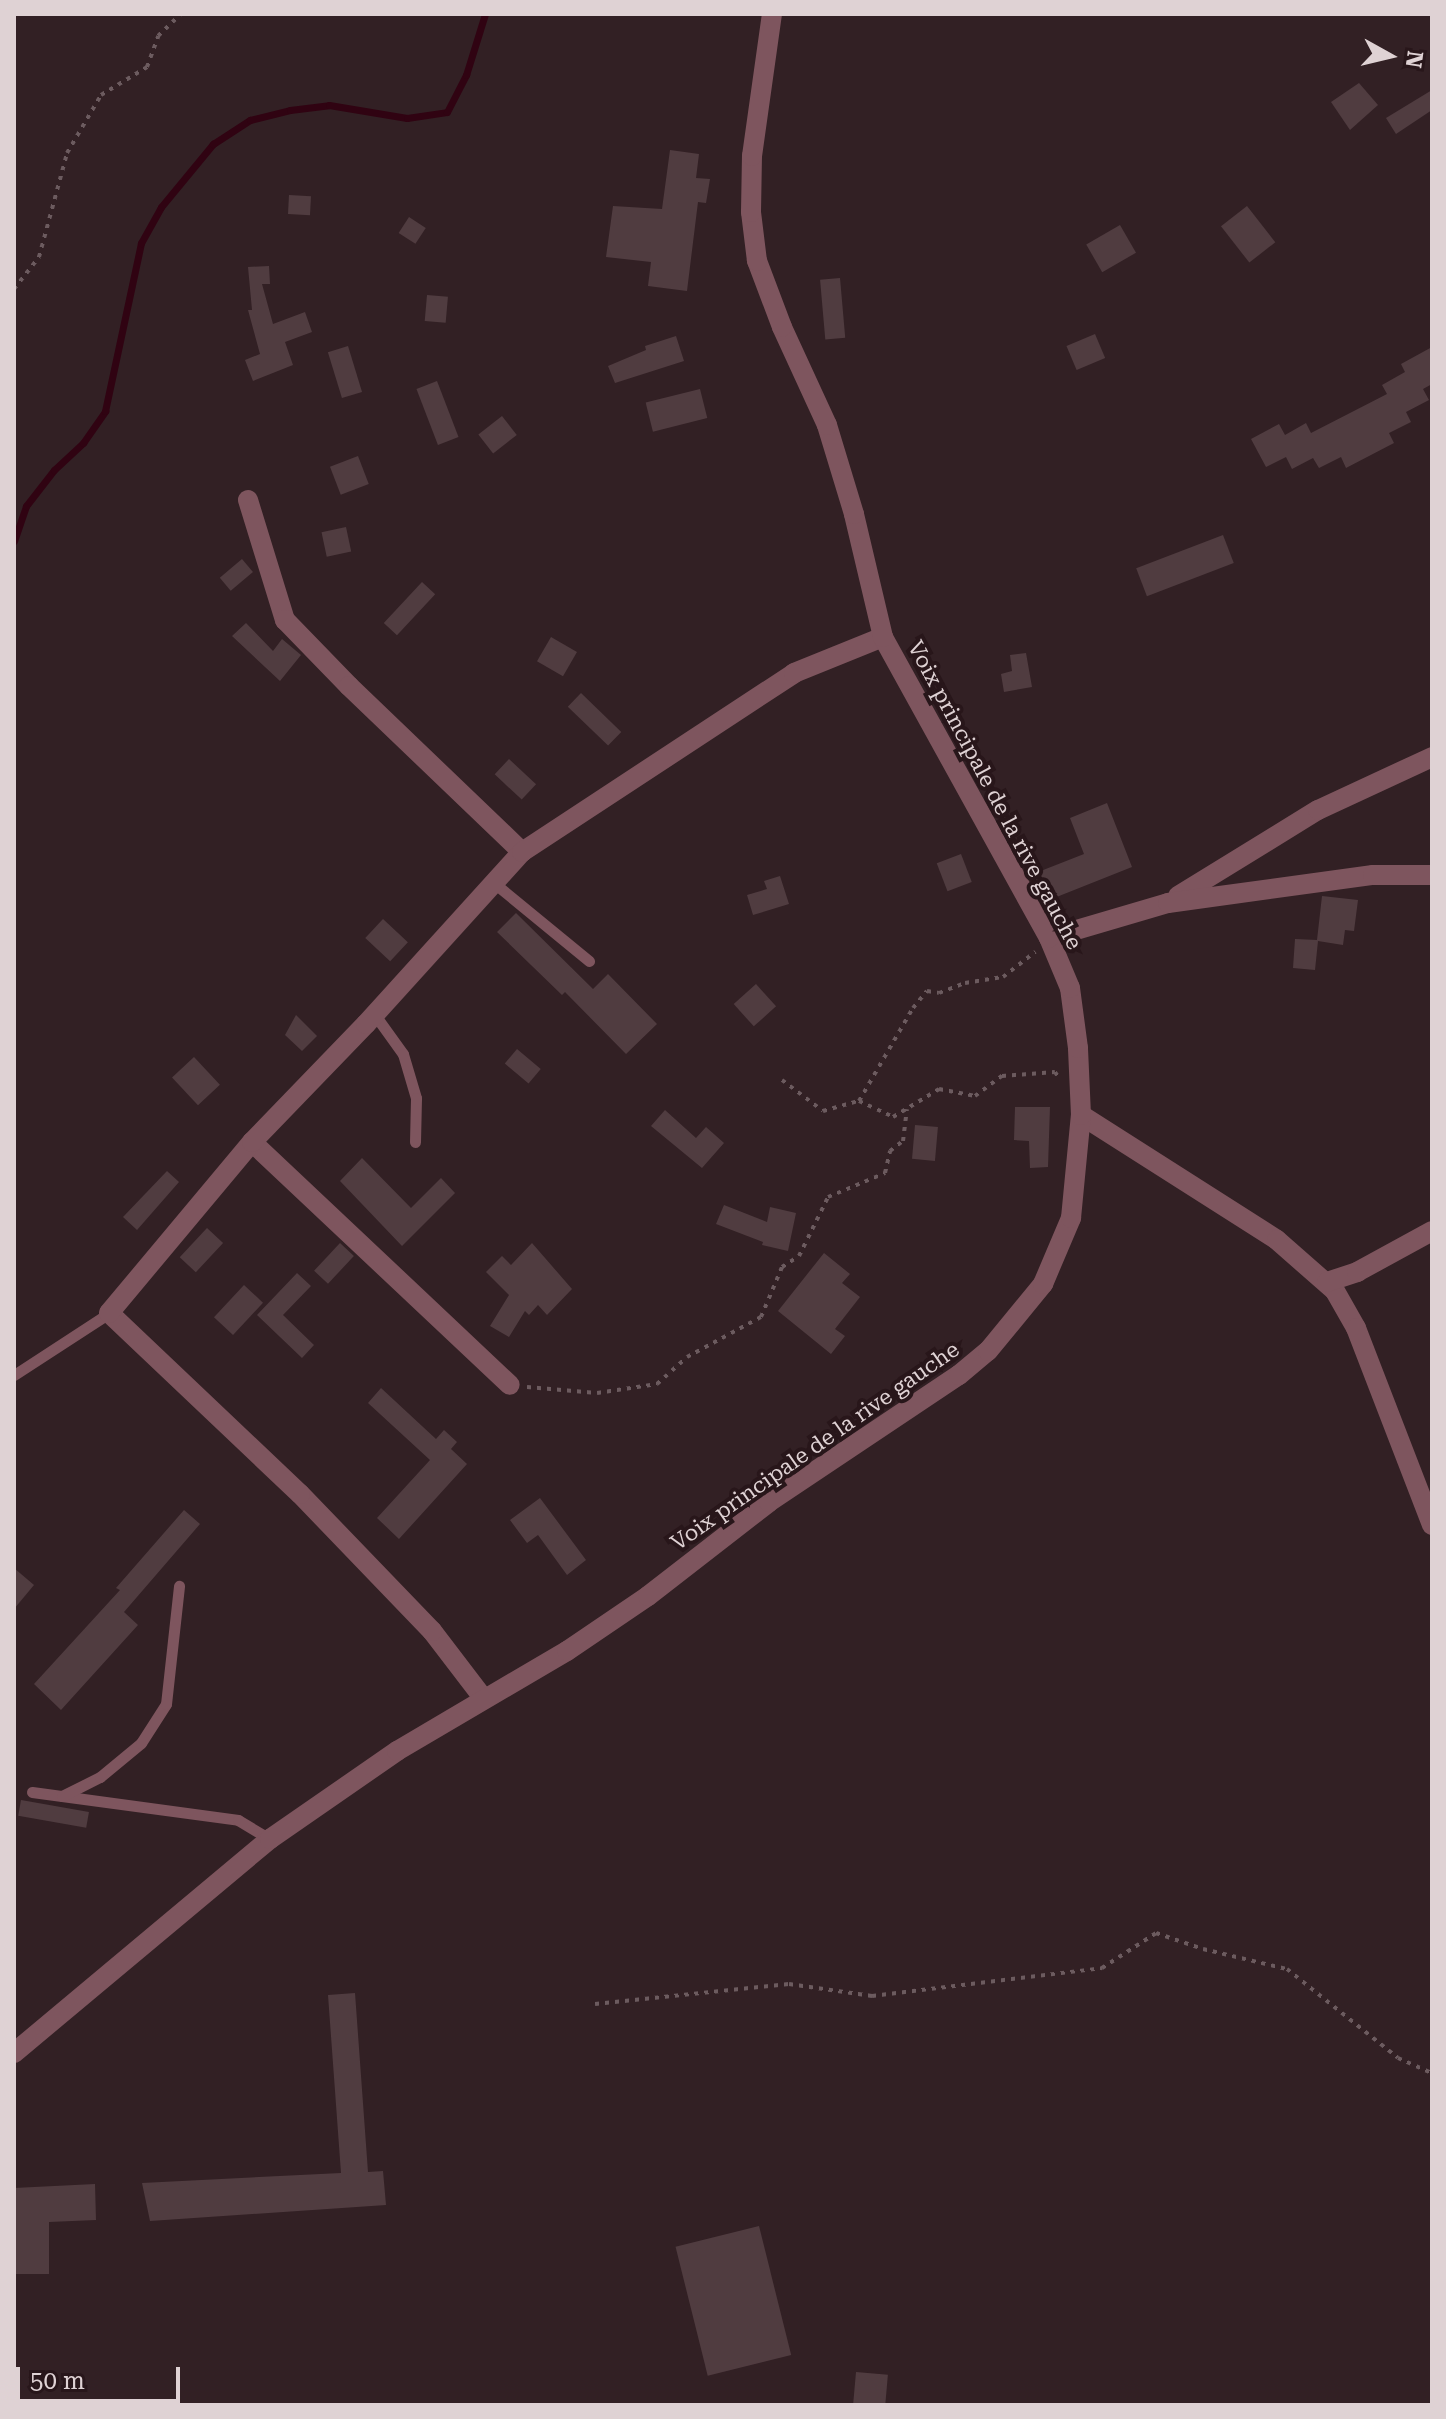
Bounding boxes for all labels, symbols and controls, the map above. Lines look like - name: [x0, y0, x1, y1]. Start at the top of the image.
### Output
- north arrow: [1350, 16, 1430, 96]
- text: N: [1401, 49, 1428, 70]
- street label: Voix principale de la rive gauche: [902, 636, 1088, 954]
- street label: Voix principale de la rive gauche: [666, 1336, 964, 1556]
- scale bar: [20, 2351, 184, 2401]
- text: 50 m: [30, 2367, 85, 2395]

